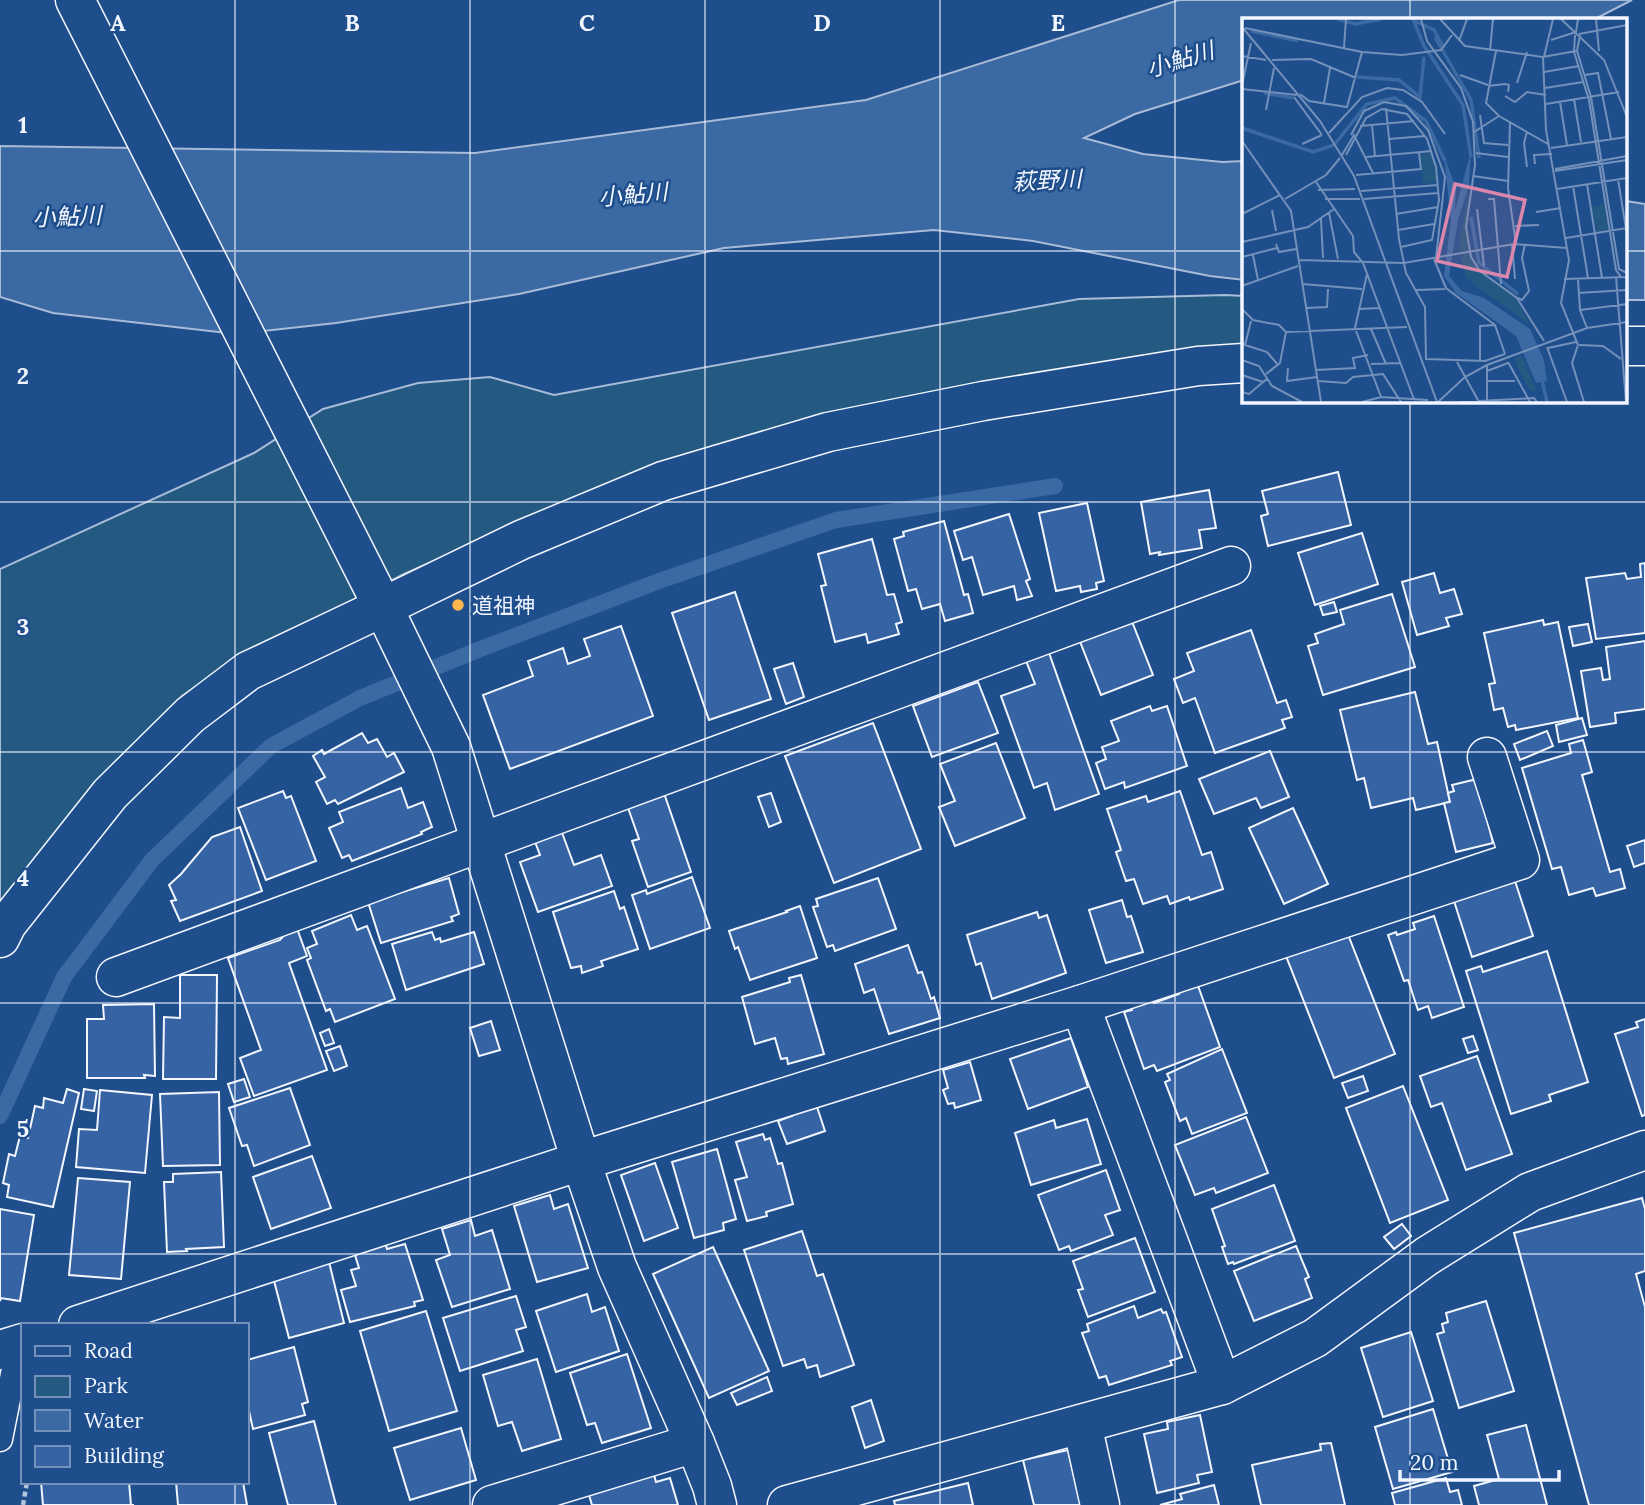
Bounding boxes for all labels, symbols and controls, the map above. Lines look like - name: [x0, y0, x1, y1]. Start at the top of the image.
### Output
- text: A: [110, 8, 126, 37]
- text: B: [344, 8, 360, 37]
- text: C: [579, 8, 595, 37]
- text: D: [813, 8, 831, 37]
- text: E: [1051, 8, 1065, 37]
- inset map: [1242, 18, 1628, 402]
- water label: 小鮎川: [1143, 34, 1220, 83]
- text: 1: [18, 110, 28, 139]
- water label: 萩野川: [1012, 164, 1085, 196]
- water label: 小鮎川: [597, 176, 672, 211]
- water label: 小鮎川: [32, 200, 105, 232]
- text: 2: [17, 361, 29, 390]
- place label: 道祖神: [472, 592, 535, 619]
- marker: 道祖神: [450, 597, 466, 613]
- text: 3: [17, 612, 29, 641]
- text: 4: [17, 863, 29, 892]
- text: 5: [17, 1114, 29, 1143]
- legend: [21, 1323, 248, 1484]
- text: Road: [84, 1337, 133, 1364]
- text: Park: [84, 1372, 128, 1399]
- text: Water: [84, 1407, 143, 1434]
- scale bar: [1400, 1438, 1559, 1482]
- text: Building: [84, 1442, 164, 1469]
- text: 20 m: [1410, 1449, 1459, 1476]

